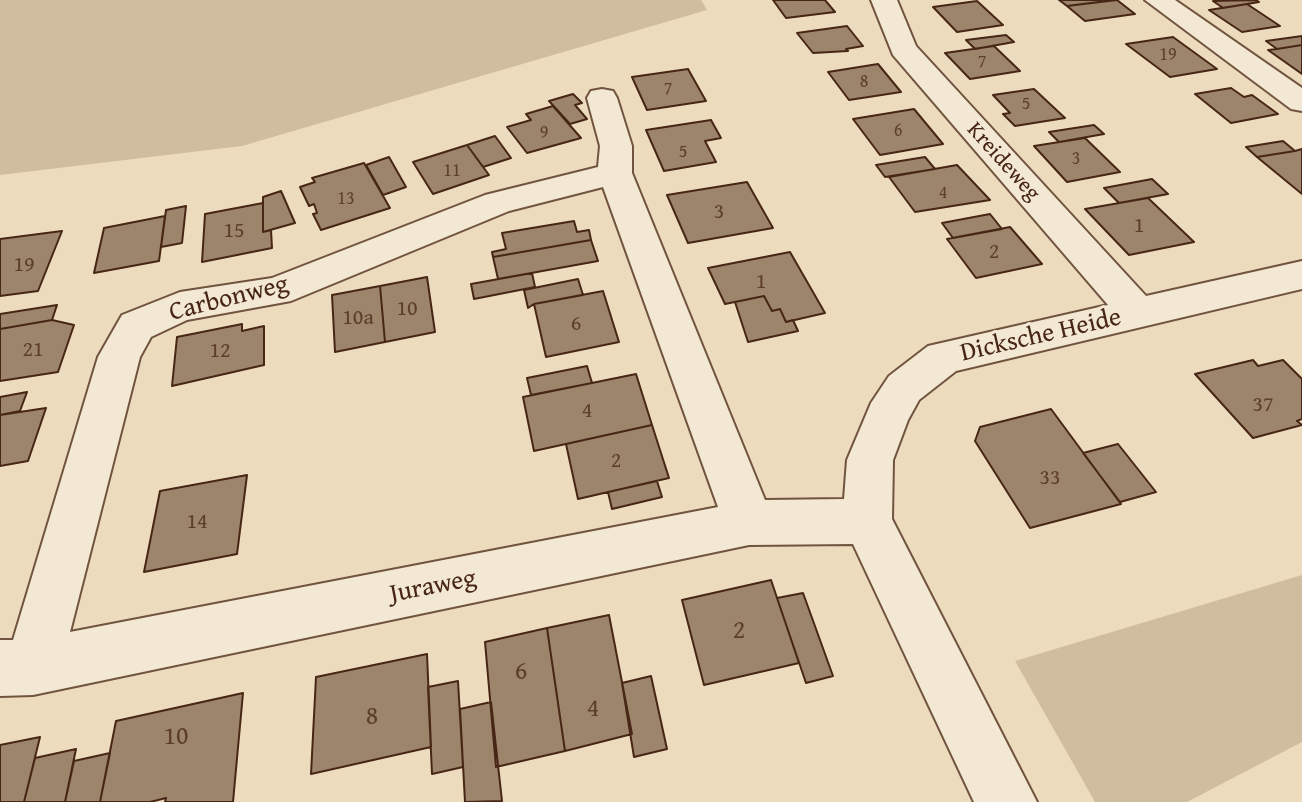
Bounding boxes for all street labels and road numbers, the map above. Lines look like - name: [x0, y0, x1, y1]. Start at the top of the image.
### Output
- street label: Kreideweg: [961, 117, 1045, 207]
- street label: Carbonweg: [166, 269, 292, 329]
- street label: Dicksche Heide: [957, 302, 1125, 370]
- street label: Juraweg: [387, 563, 479, 611]

